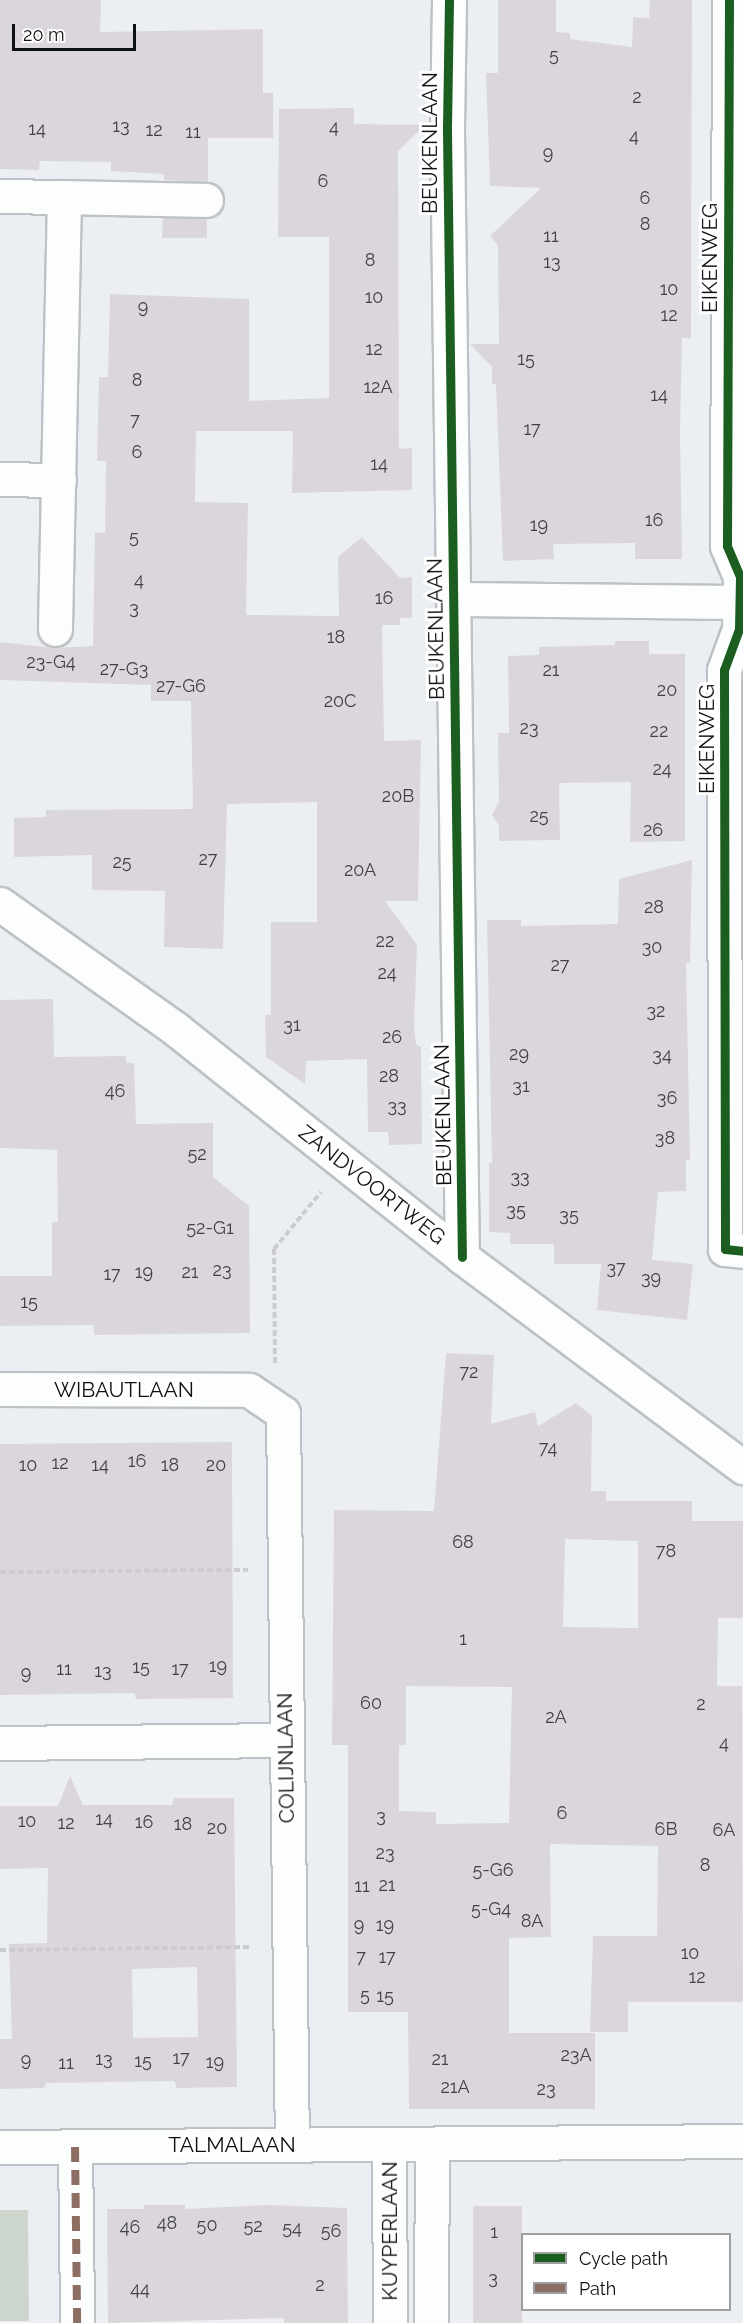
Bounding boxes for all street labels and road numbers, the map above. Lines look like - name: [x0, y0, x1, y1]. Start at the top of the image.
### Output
- street label: BEUKENLAAN: [417, 72, 443, 214]
- street label: EIKENWEG: [697, 203, 723, 313]
- street label: BEUKENLAAN: [422, 558, 450, 700]
- street label: EIKENWEG: [694, 684, 720, 794]
- street label: BEUKENLAAN: [429, 1044, 457, 1186]
- street label: ZANDVOORTWEG: [294, 1120, 450, 1250]
- street label: WIBAUTLAAN: [54, 1377, 194, 1403]
- street label: COLIJNLAAN: [272, 1692, 300, 1824]
- street label: TALMALAAN: [168, 2132, 296, 2158]
- street label: KUYPERLAAN: [377, 2161, 403, 2301]

